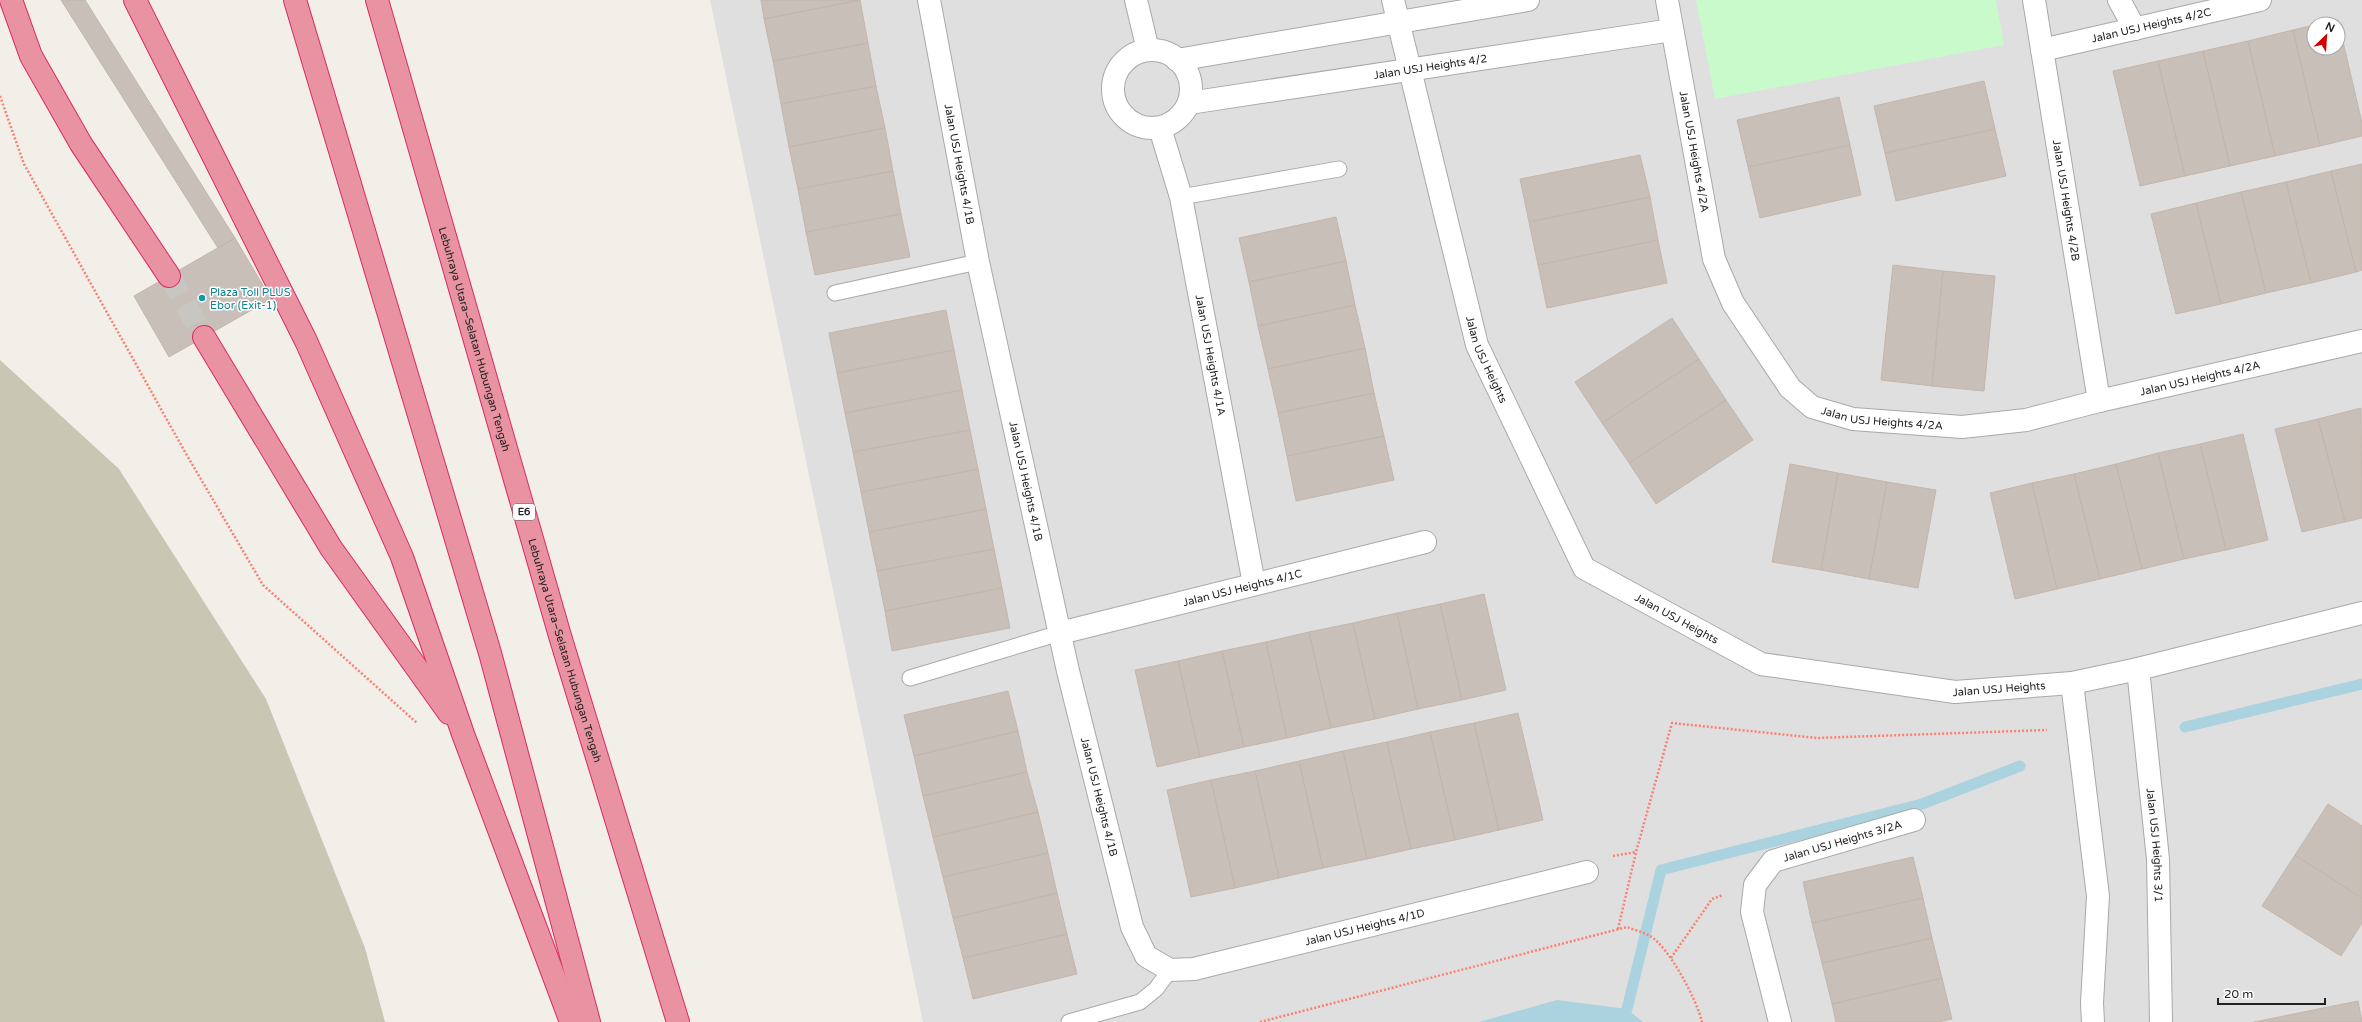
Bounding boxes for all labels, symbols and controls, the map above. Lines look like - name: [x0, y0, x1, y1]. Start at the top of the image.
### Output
- street label: Jalan USJ Heights 4/2C: [2090, 5, 2213, 45]
- north arrow: [2306, 16, 2346, 56]
- text: N: [2323, 20, 2337, 35]
- street label: Jalan USJ Heights 4/2: [1373, 52, 1488, 82]
- street label: Jalan USJ Heights 4/2A: [1677, 90, 1712, 213]
- street label: Jalan USJ Heights 4/1B: [942, 103, 977, 226]
- street label: Jalan USJ Heights 4/2B: [2050, 139, 2083, 262]
- street label: Lebuhraya Utara–Selatan Hubungan Tengah: [436, 225, 513, 453]
- place label: Plaza Toll PLUS Ebor (Exit-1): [210, 286, 291, 312]
- marker: Plaza Toll PLUS Ebor (Exit-1): [197, 293, 207, 303]
- street label: Jalan USJ Heights 4/1A: [1193, 293, 1229, 417]
- street label: Jalan USJ Heights: [1464, 315, 1510, 405]
- street label: Jalan USJ Heights 4/2A: [2139, 358, 2261, 398]
- street label: Jalan USJ Heights 4/2A: [1820, 404, 1943, 432]
- street label: Jalan USJ Heights 4/1B: [1007, 420, 1046, 543]
- road number: E6: [513, 504, 535, 520]
- street label: Lebuhraya Utara–Selatan Hubungan Tengah: [526, 537, 605, 764]
- street label: Jalan USJ Heights 4/1C: [1181, 566, 1304, 609]
- street label: Jalan USJ Heights: [1633, 590, 1721, 646]
- street label: Jalan USJ Heights: [1952, 679, 2046, 699]
- street label: Jalan USJ Heights 4/1B: [1078, 736, 1121, 858]
- street label: Jalan USJ Heights 3/1: [2144, 787, 2165, 902]
- street label: Jalan USJ Heights 3/2A: [1782, 817, 1903, 864]
- street label: Jalan USJ Heights 4/1D: [1303, 906, 1426, 948]
- scale bar: [2218, 980, 2325, 1006]
- text: 20 m: [2224, 987, 2253, 1001]

